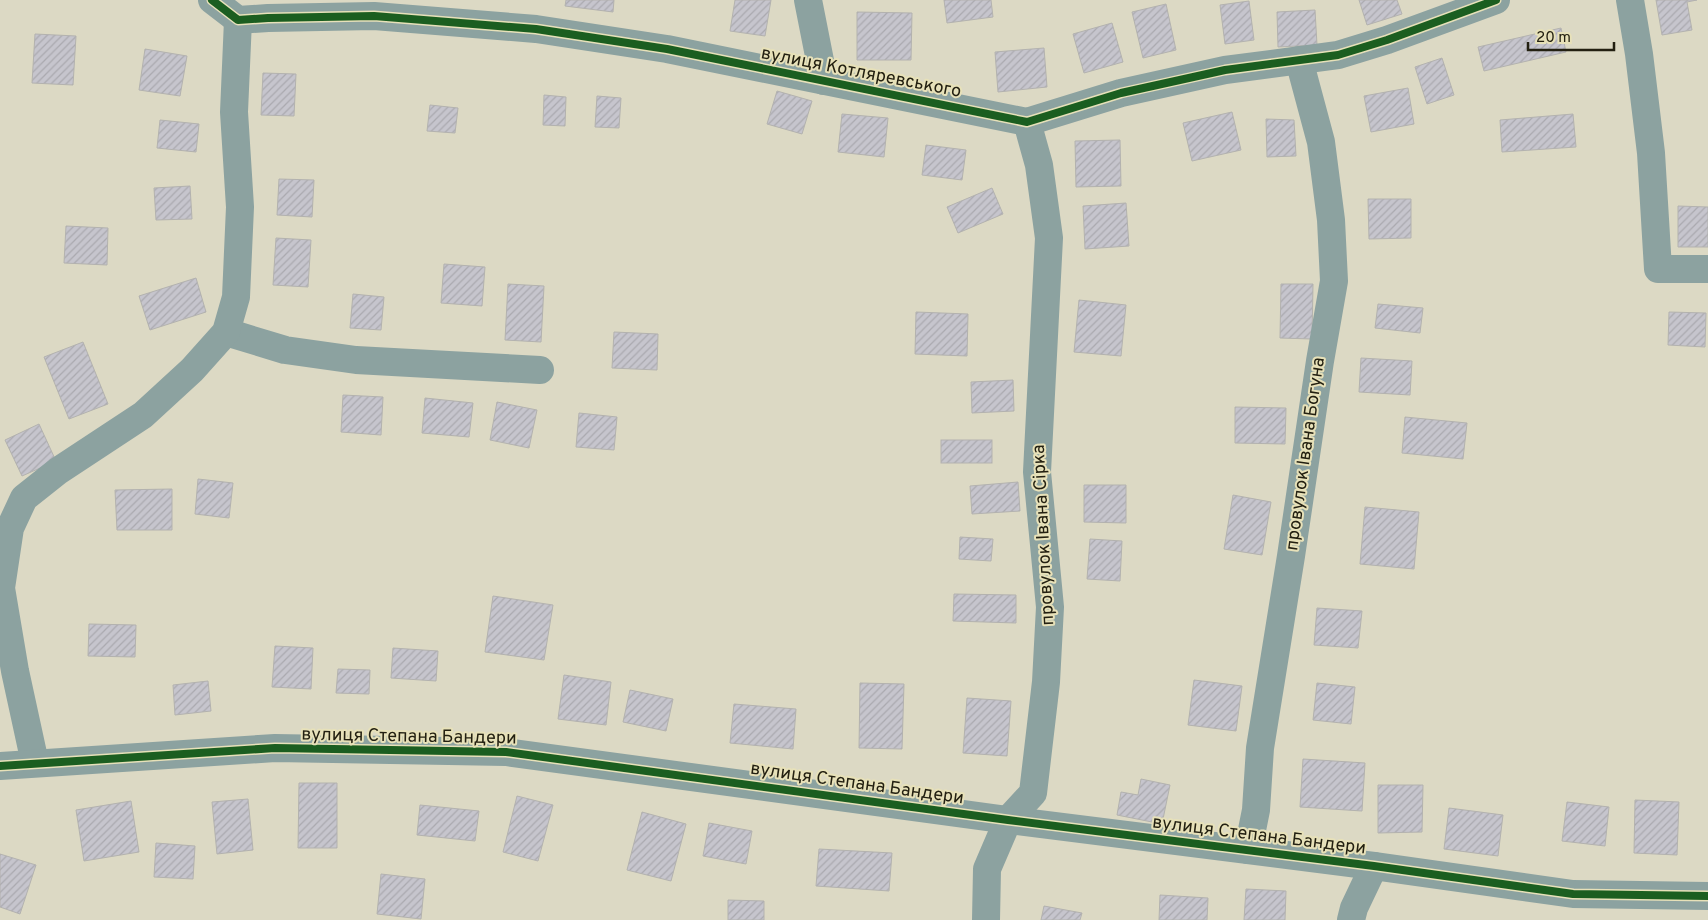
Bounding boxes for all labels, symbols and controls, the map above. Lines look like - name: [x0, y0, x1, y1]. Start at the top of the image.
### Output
- scale bar: [1528, 20, 1614, 52]
- text: 20 m: [1536, 29, 1571, 48]
- street label: вулиця Котляревського: [759, 42, 963, 104]
- street label: провулок Івана Богуна: [1281, 356, 1331, 552]
- street label: провулок Івана Сірка: [1028, 444, 1060, 626]
- street label: вулиця Степана Бандери: [301, 724, 517, 750]
- street label: вулиця Степана Бандери: [749, 758, 965, 810]
- street label: вулиця Степана Бандери: [1151, 811, 1367, 861]

